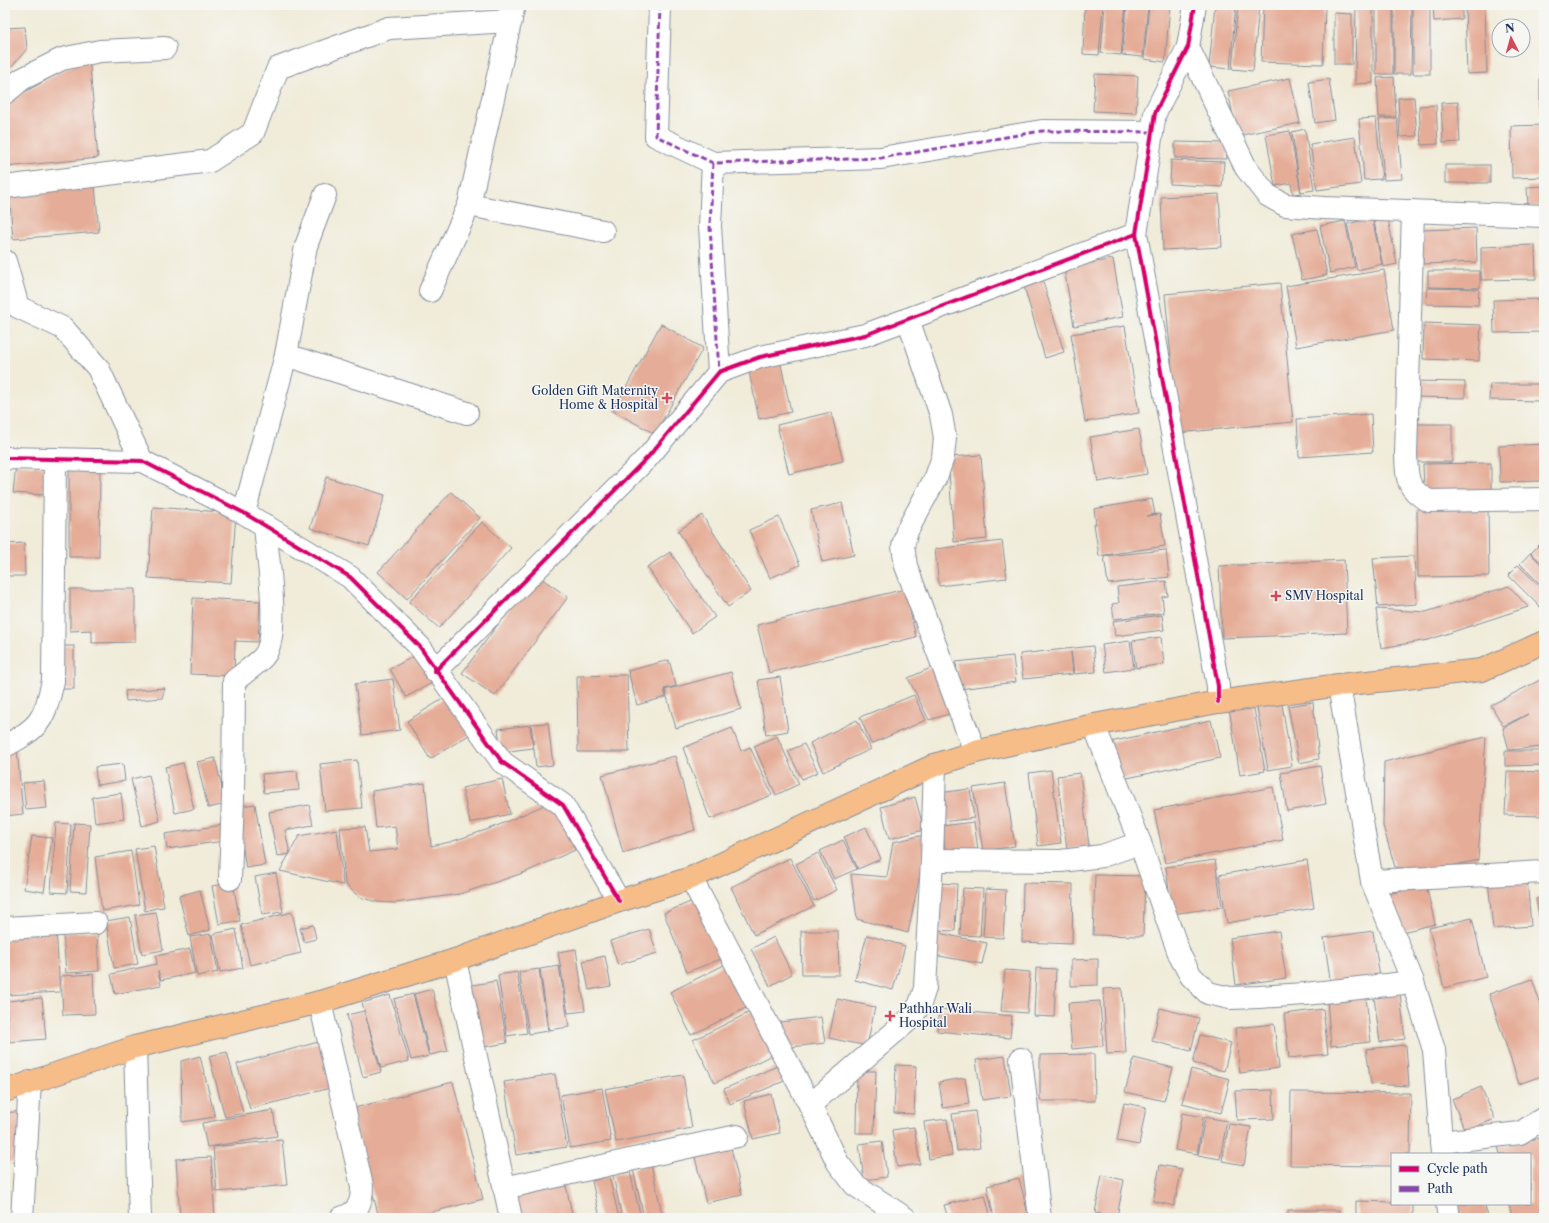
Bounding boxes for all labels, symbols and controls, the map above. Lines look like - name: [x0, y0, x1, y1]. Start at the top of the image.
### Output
- north arrow: [1491, 18, 1531, 58]
- text: N: [1504, 21, 1516, 36]
- place label: Golden Gift Maternity Home & Hospital: [531, 383, 658, 412]
- marker: Golden Gift Maternity Home & Hospital: [661, 392, 673, 404]
- place label: SMV Hospital: [1285, 588, 1364, 603]
- marker: SMV Hospital: [1270, 590, 1282, 602]
- place label: Pathhar Wali Hospital: [899, 1001, 972, 1030]
- marker: Pathhar Wali Hospital: [884, 1010, 896, 1022]
- legend: [1391, 1153, 1531, 1205]
- text: Cycle path: [1427, 1161, 1488, 1176]
- text: Path: [1427, 1181, 1453, 1196]

